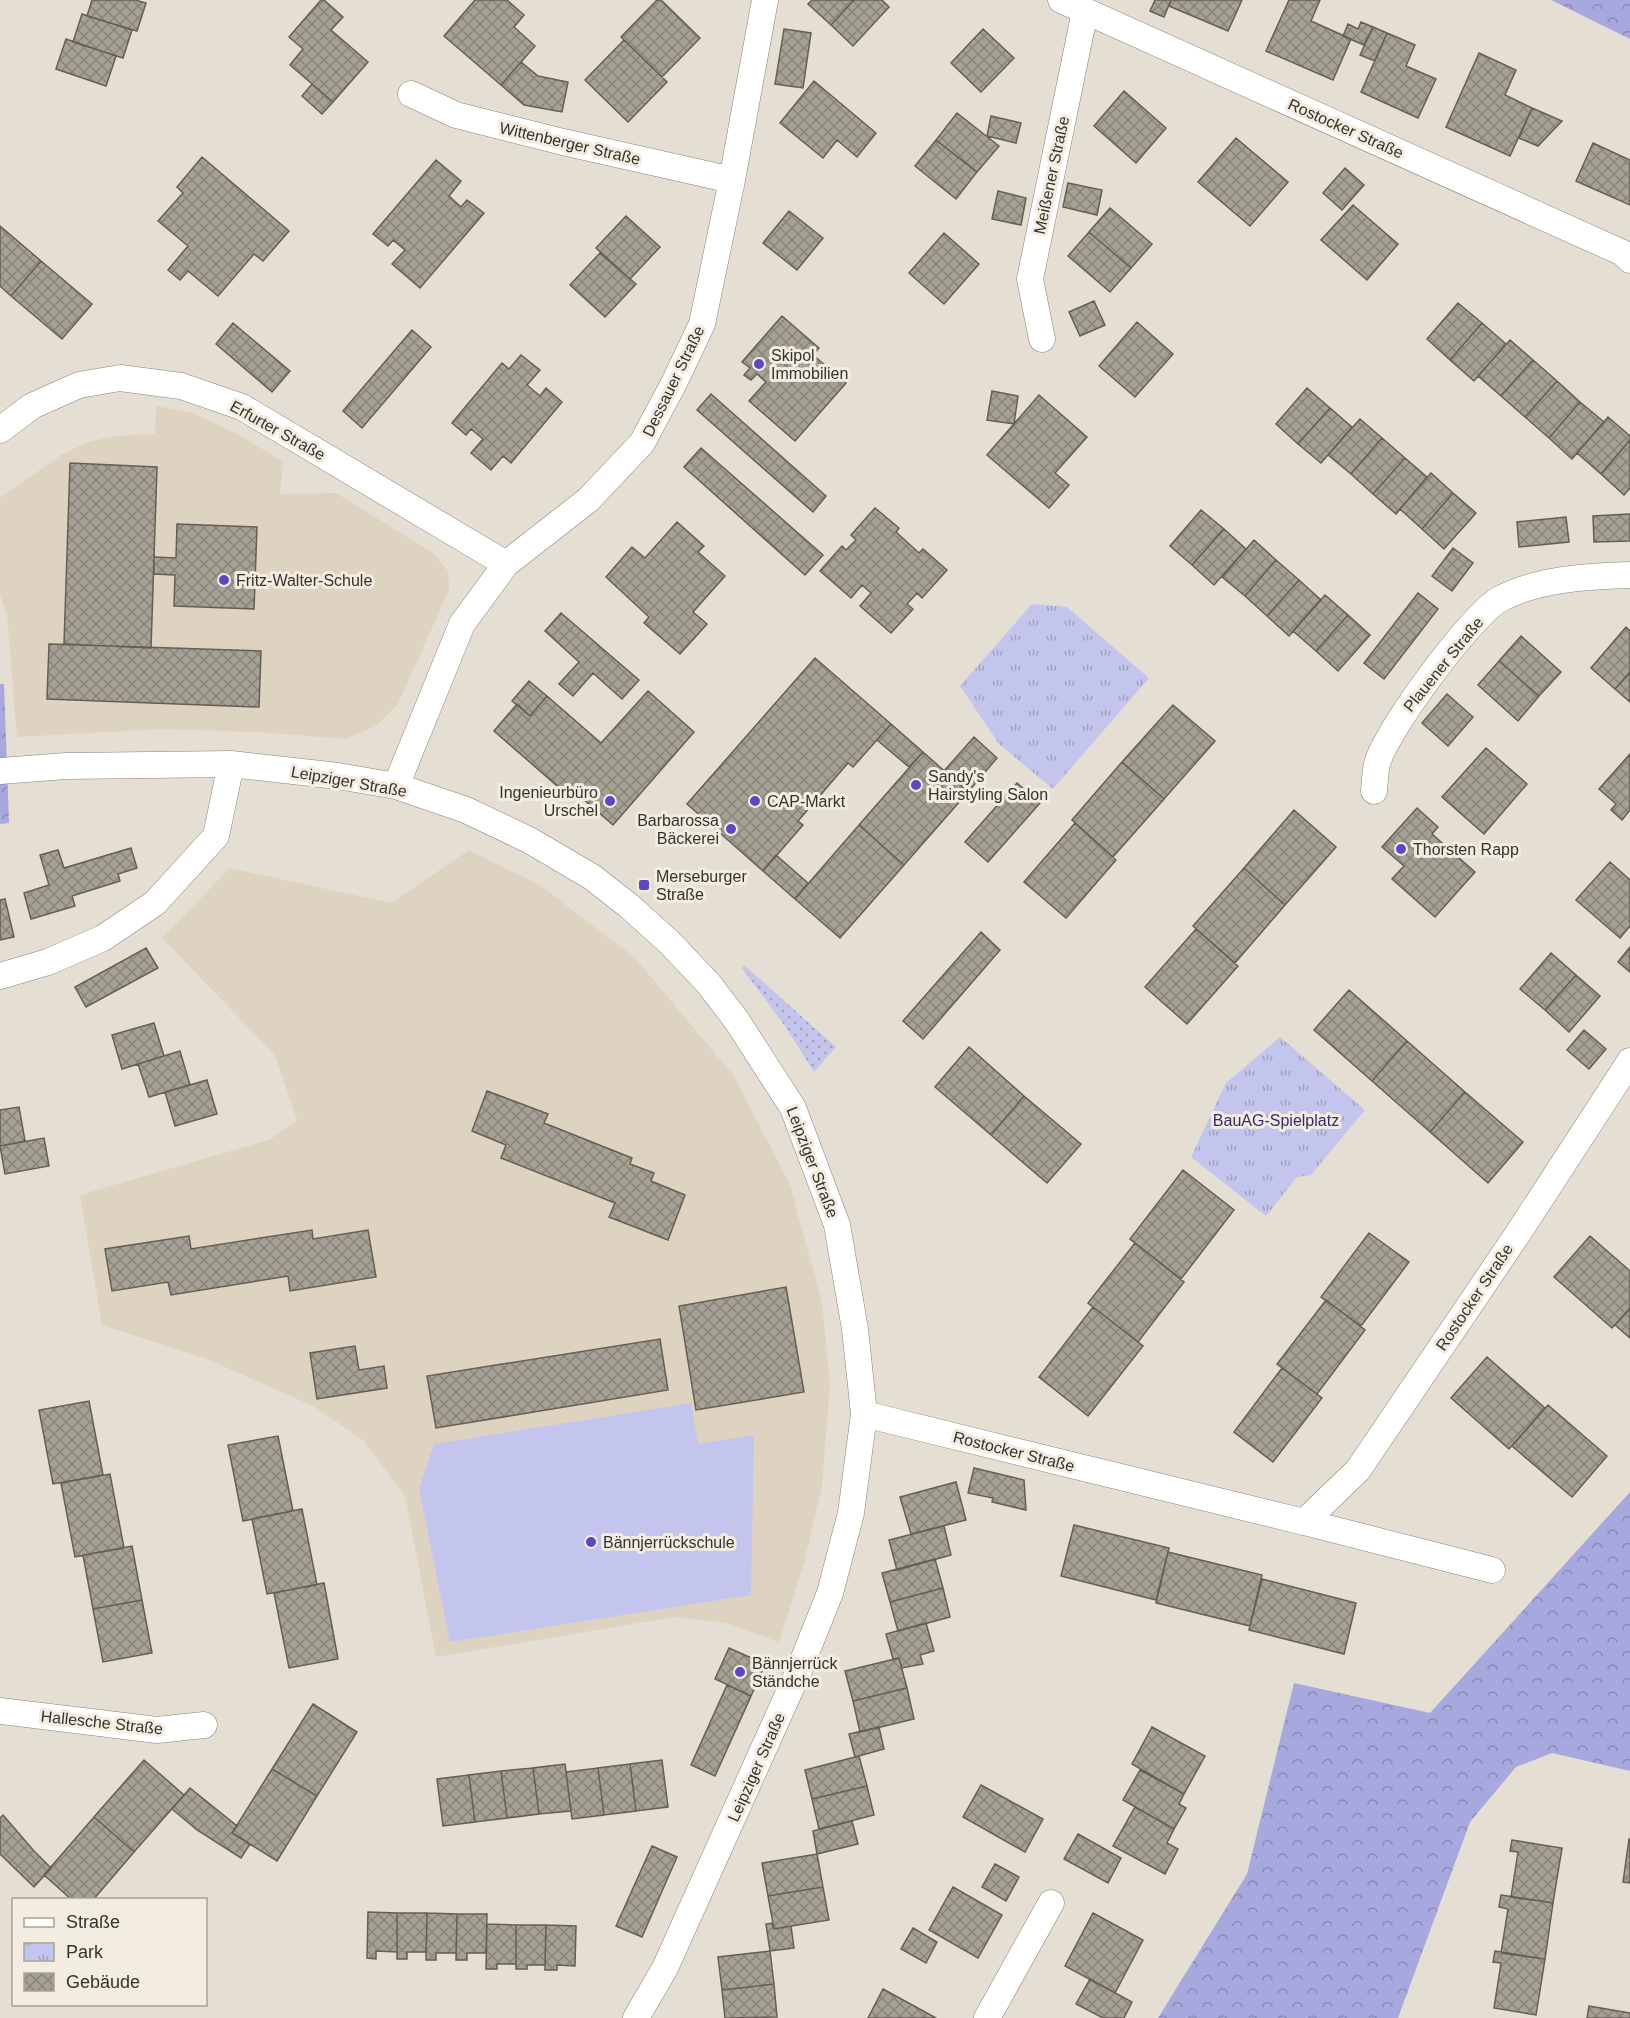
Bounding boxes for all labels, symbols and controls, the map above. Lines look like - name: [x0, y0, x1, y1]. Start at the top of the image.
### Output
- street label: Rostocker Straße: [1285, 95, 1406, 162]
- street label: Meißener Straße: [1031, 115, 1072, 236]
- street label: Wittenberger Straße: [498, 119, 642, 168]
- street label: Dessauer Straße: [639, 323, 708, 439]
- place label: Skipol Immobilien: [771, 347, 848, 382]
- marker: Skipol Immobilien: [752, 357, 766, 371]
- street label: Erfurter Straße: [227, 397, 328, 464]
- place label: Fritz-Walter-Schule: [236, 572, 372, 589]
- marker: Fritz-Walter-Schule: [217, 573, 231, 587]
- street label: Plauener Straße: [1400, 614, 1487, 715]
- street label: Leipziger Straße: [290, 763, 408, 800]
- place label: Sandy's Hairstyling Salon: [928, 768, 1048, 803]
- marker: Sandy's Hairstyling Salon: [909, 778, 923, 792]
- place label: Ingenieurbüro Urschel: [499, 784, 598, 819]
- place label: CAP-Markt: [767, 793, 846, 810]
- marker: Ingenieurbüro Urschel: [603, 794, 617, 808]
- marker: CAP-Markt: [748, 794, 762, 808]
- place label: Barbarossa Bäckerei: [637, 812, 719, 847]
- marker: Barbarossa Bäckerei: [724, 822, 738, 836]
- place label: Thorsten Rapp: [1413, 841, 1519, 858]
- marker: Thorsten Rapp: [1394, 842, 1408, 856]
- place label: Merseburger Straße: [656, 868, 747, 903]
- marker: Merseburger Straße: [637, 878, 651, 892]
- street label: Leipziger Straße: [784, 1104, 842, 1220]
- park label: BauAG-Spielplatz: [1213, 1112, 1339, 1129]
- street label: Rostocker Straße: [1433, 1241, 1516, 1354]
- street label: Rostocker Straße: [951, 1428, 1076, 1475]
- place label: Bännjerrückschule: [603, 1534, 735, 1551]
- marker: Bännjerrückschule: [584, 1535, 598, 1549]
- place label: Bännjerrück Ständche: [752, 1655, 838, 1690]
- marker: Bännjerrück Ständche: [733, 1665, 747, 1679]
- street label: Hallesche Straße: [40, 1708, 164, 1737]
- street label: Leipziger Straße: [725, 1710, 788, 1824]
- legend: [12, 1898, 207, 2006]
- text: Straße: [66, 1912, 120, 1932]
- text: Park: [66, 1942, 104, 1962]
- text: Gebäude: [66, 1972, 140, 1992]

